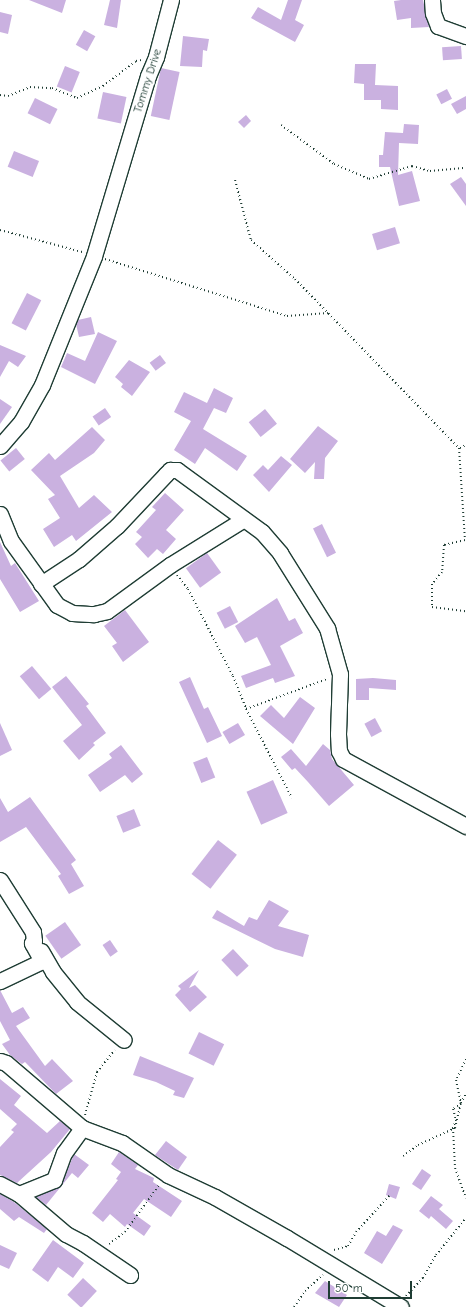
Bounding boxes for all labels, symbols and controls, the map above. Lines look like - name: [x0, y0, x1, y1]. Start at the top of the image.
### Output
- street label: Tommy Drive: [131, 47, 165, 115]
- scale bar: [330, 1273, 414, 1299]
- text: 50 m: [335, 1281, 363, 1295]

